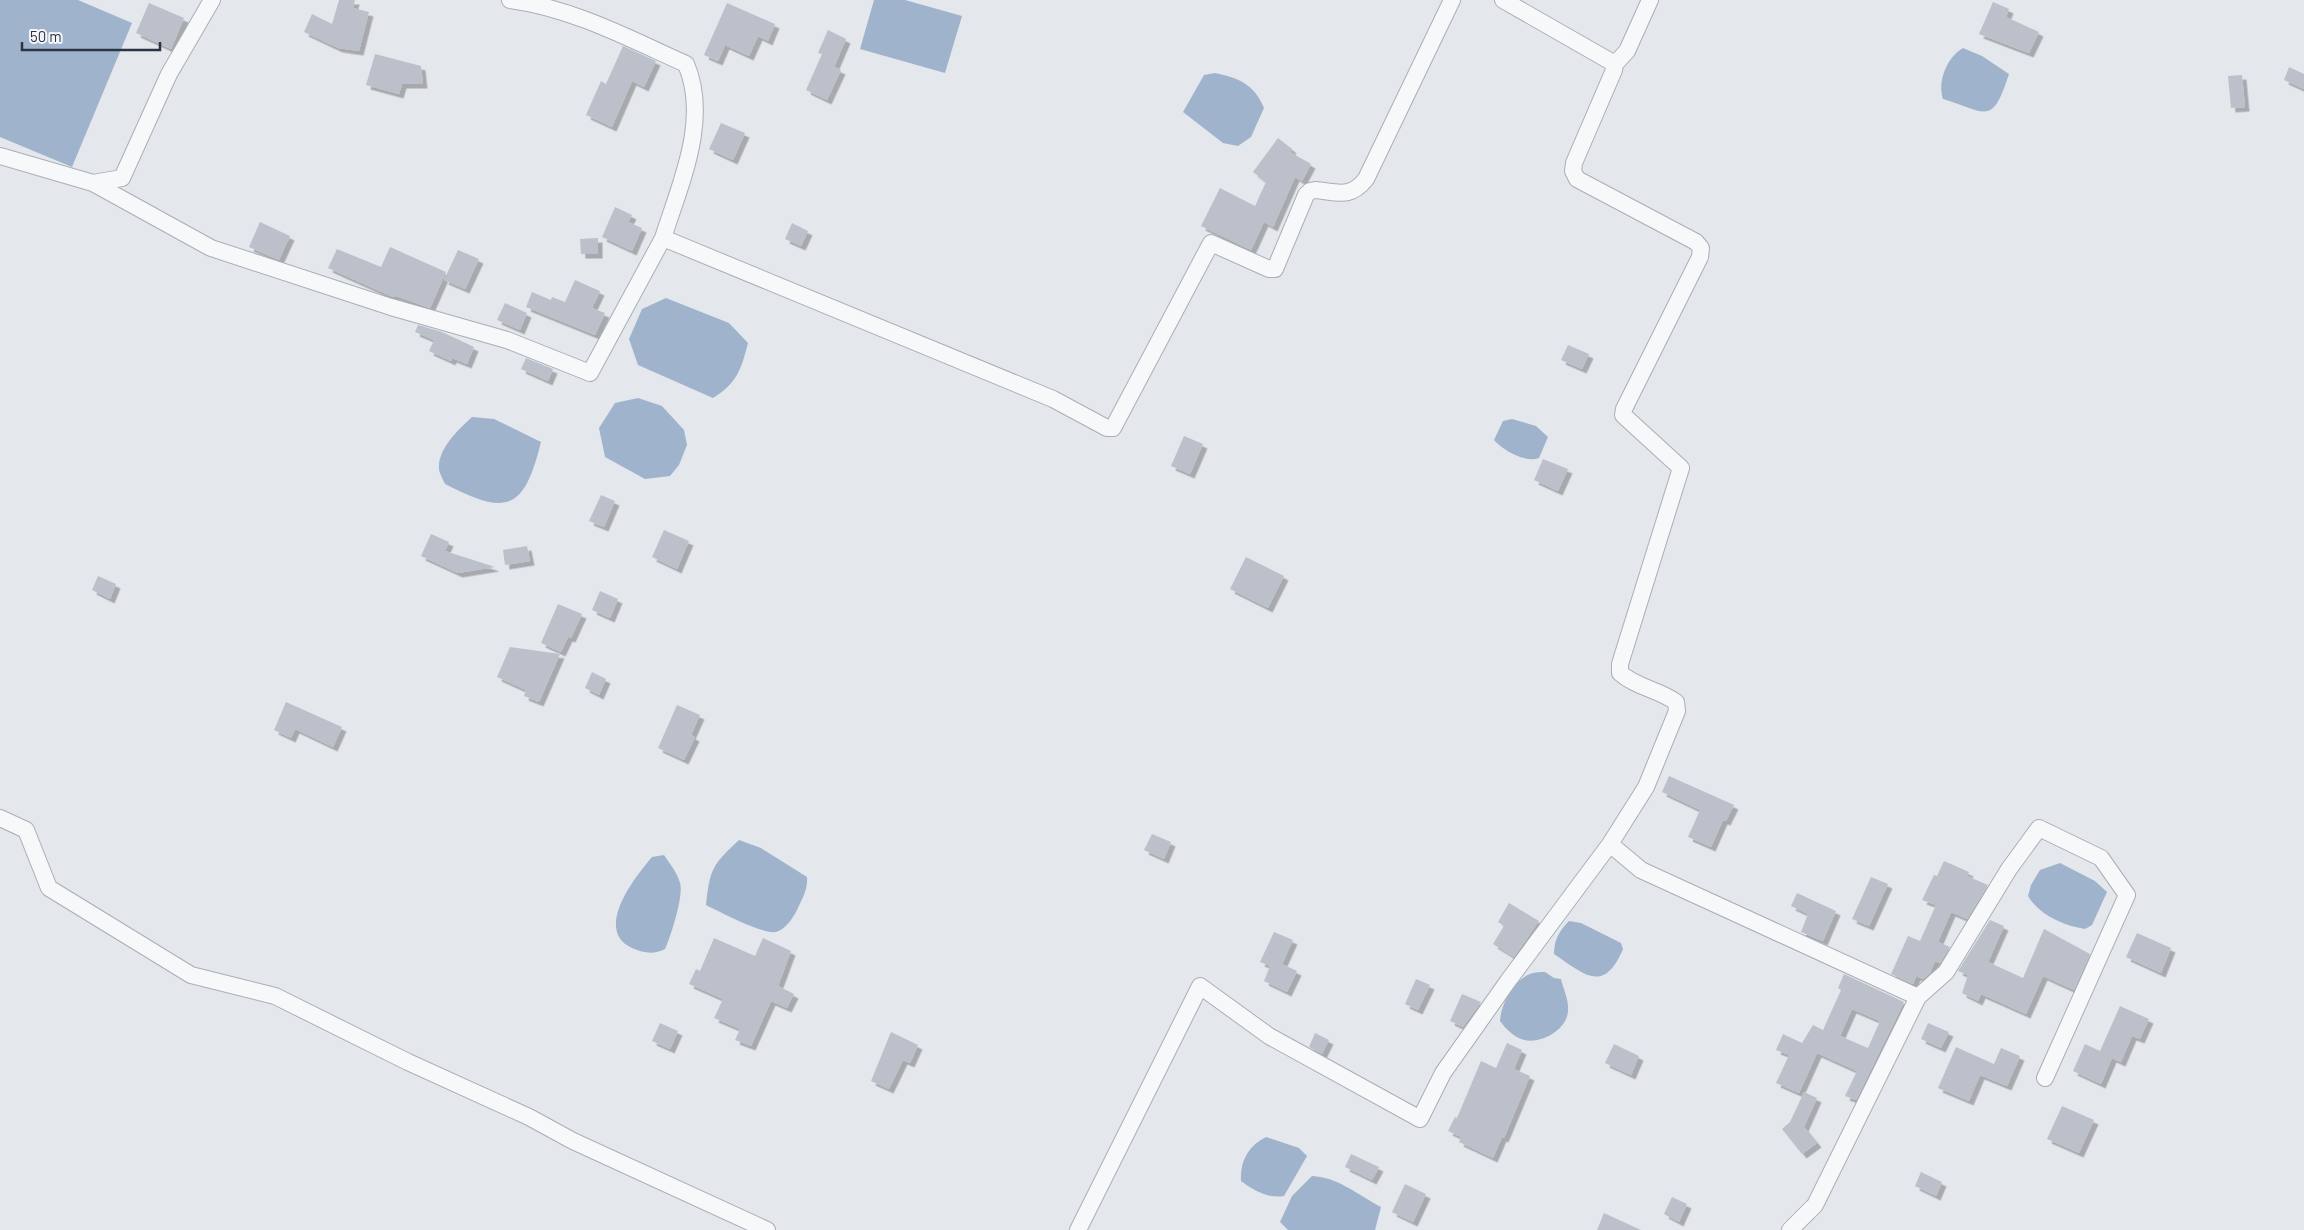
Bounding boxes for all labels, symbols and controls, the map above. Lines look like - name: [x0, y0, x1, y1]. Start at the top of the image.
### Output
- scale bar: [22, 20, 160, 52]
- text: 50 m: [30, 27, 62, 45]

